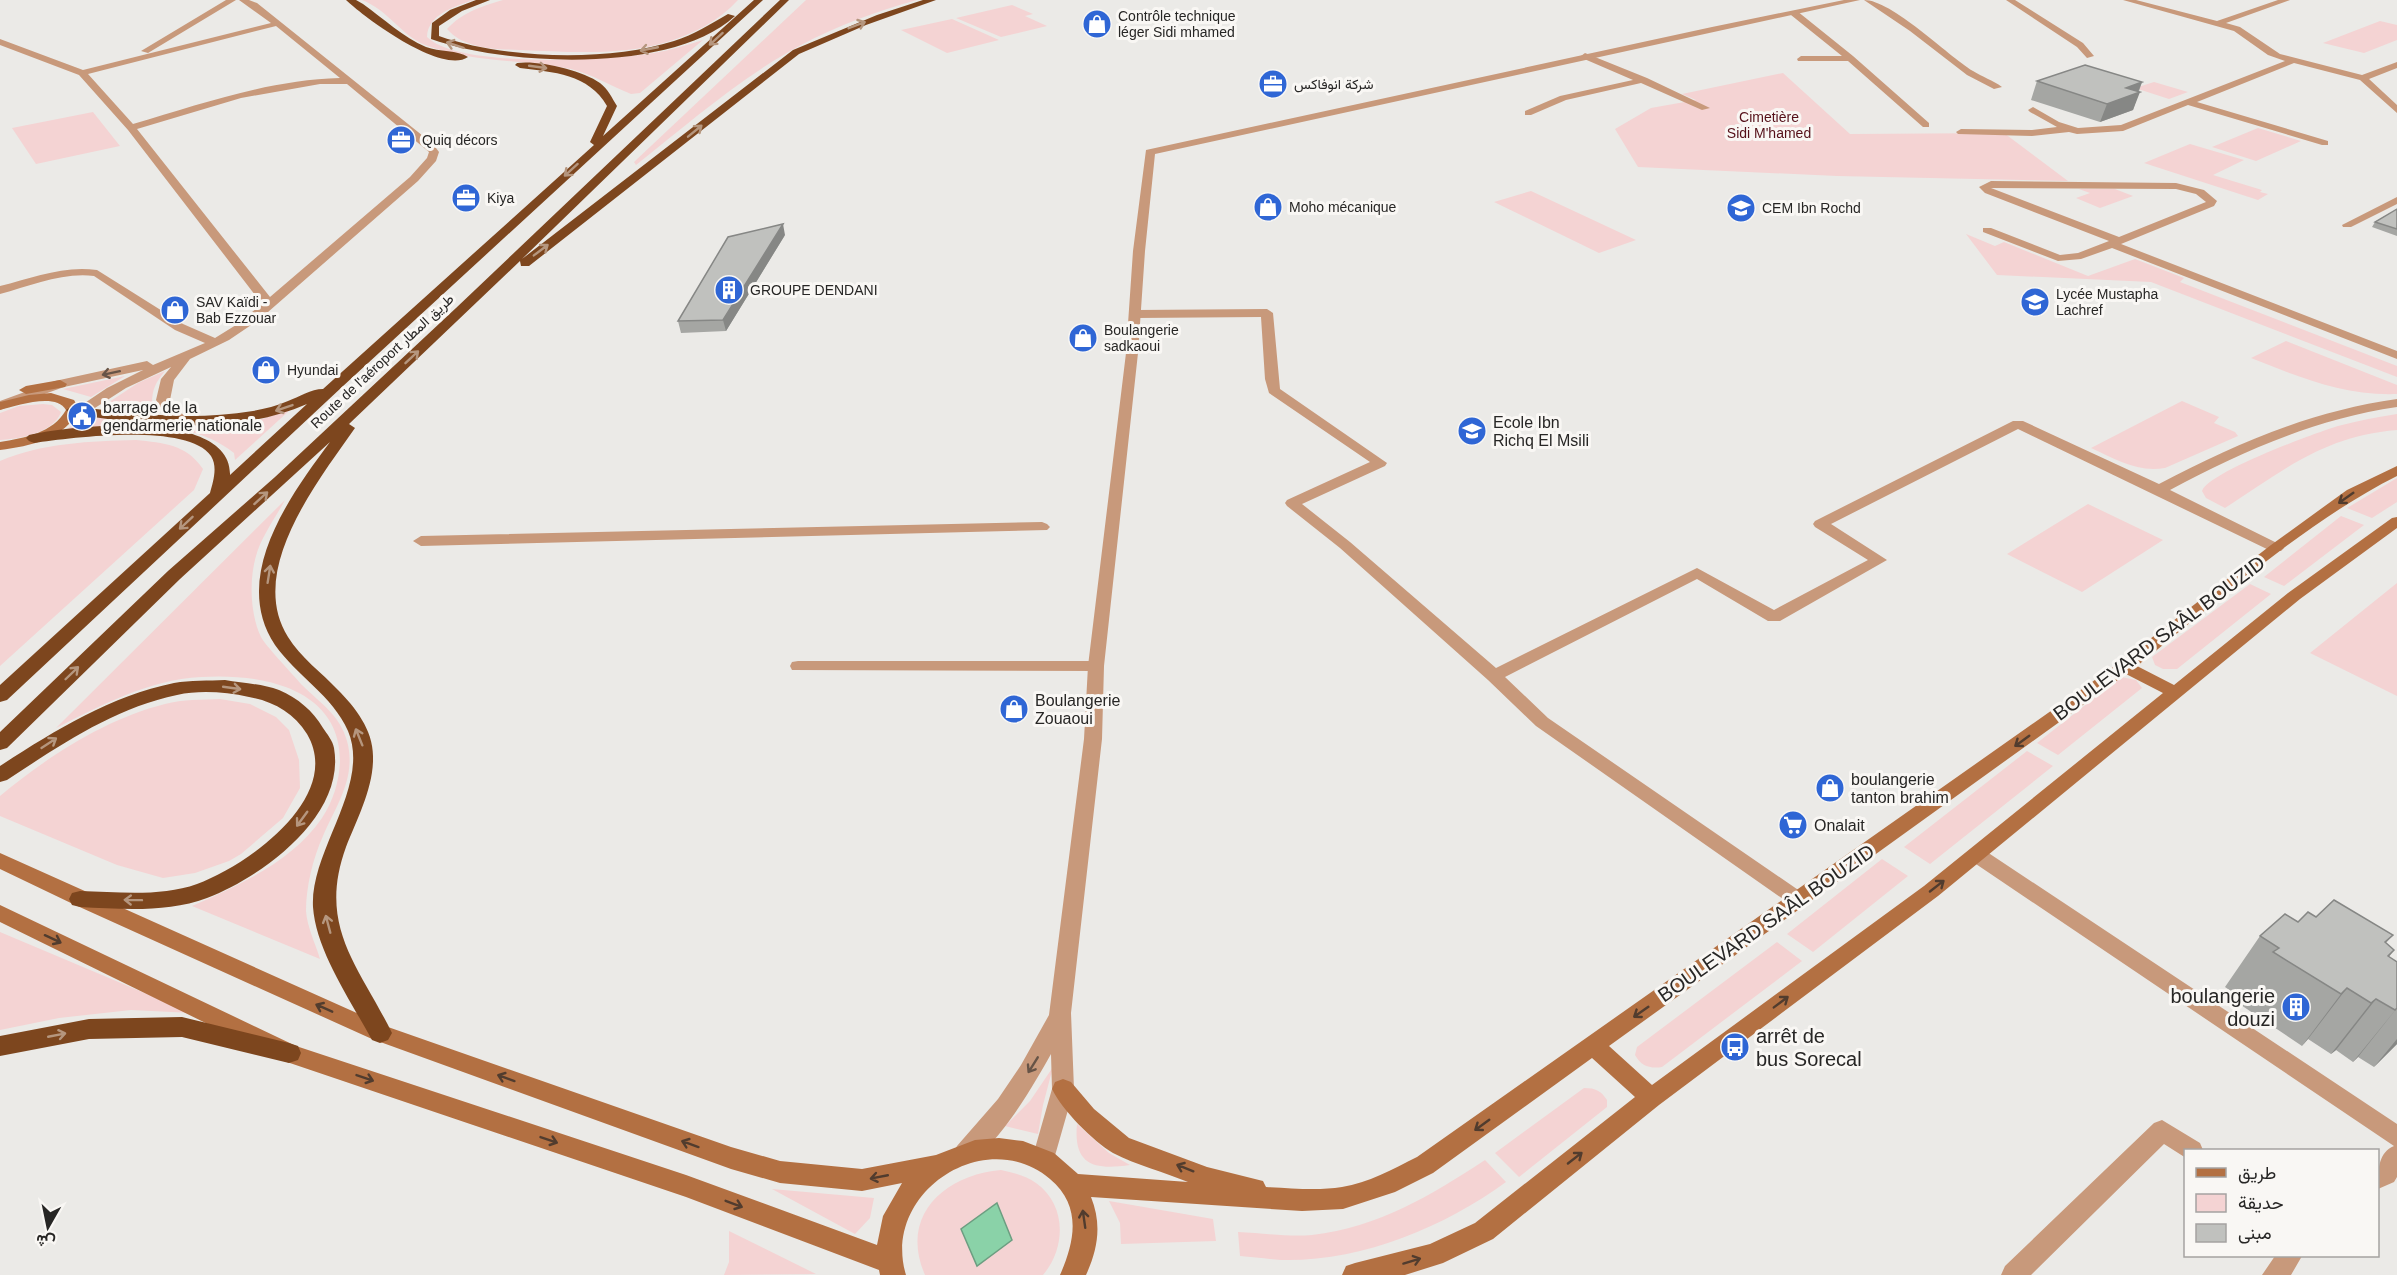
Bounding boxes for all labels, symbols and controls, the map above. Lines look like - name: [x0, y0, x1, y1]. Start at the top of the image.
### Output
- shop icon: Contrôle technique léger Sidi mhamed: [1081, 8, 1113, 40]
- place label: Contrôle technique léger Sidi mhamed: [1118, 8, 1236, 40]
- one-way arrow: [848, 18, 866, 29]
- one-way arrow: [709, 32, 724, 46]
- one-way arrow: [446, 39, 465, 50]
- one-way arrow: [639, 44, 659, 55]
- one-way arrow: [528, 61, 547, 72]
- office icon: شركة انوفاكس: [1257, 68, 1289, 100]
- place label: شركة انوفاكس: [1294, 76, 1374, 93]
- park label: Cimetière Sidi M'hamed: [1727, 109, 1811, 141]
- office icon: Quiq décors: [385, 124, 417, 156]
- one-way arrow: [687, 124, 703, 137]
- place label: Quiq décors: [422, 132, 497, 148]
- one-way arrow: [564, 163, 579, 177]
- office icon: Kiya: [450, 182, 482, 214]
- place label: Kiya: [487, 190, 514, 206]
- shop icon: Moho mécanique: [1252, 191, 1284, 223]
- school or university icon: CEM Ibn Rochd: [1725, 192, 1757, 224]
- place label: Moho mécanique: [1289, 199, 1397, 215]
- place label: CEM Ibn Rochd: [1762, 200, 1861, 216]
- one-way arrow: [533, 244, 549, 257]
- building icon: GROUPE DENDANI: [713, 274, 745, 306]
- place label: GROUPE DENDANI: [750, 282, 878, 298]
- school or university icon: Lycée Mustapha Lachref: [2019, 286, 2051, 318]
- place label: Lycée Mustapha Lachref: [2056, 286, 2158, 318]
- street label: Route de l'aéroport طريق المطار: [307, 291, 457, 432]
- shop icon: SAV Kaïdi - Bab Ezzouar: [159, 294, 191, 326]
- place label: SAV Kaïdi - Bab Ezzouar: [196, 294, 276, 326]
- shop icon: Boulangerie sadkaoui: [1067, 322, 1099, 354]
- place label: Boulangerie sadkaoui: [1104, 322, 1179, 354]
- one-way arrow: [405, 350, 420, 364]
- shop icon: Hyundai: [250, 354, 282, 386]
- place label: Hyundai: [287, 362, 338, 378]
- one-way arrow: [102, 367, 121, 379]
- place label: barrage de la gendarmerie nationale: [103, 399, 262, 434]
- public building icon: barrage de la gendarmerie nationale: [66, 400, 98, 432]
- one-way arrow: [275, 403, 294, 414]
- place label: Ecole Ibn Richq El Msili: [1493, 414, 1589, 449]
- school or university icon: Ecole Ibn Richq El Msili: [1456, 415, 1488, 447]
- one-way arrow: [253, 491, 268, 505]
- one-way arrow: [2338, 491, 2354, 504]
- one-way arrow: [179, 516, 194, 530]
- street label: BOULEVARD SAÂL BOUZID: [2049, 551, 2269, 725]
- one-way arrow: [264, 564, 275, 584]
- one-way arrow: [65, 666, 80, 681]
- one-way arrow: [222, 682, 241, 693]
- place label: Boulangerie Zouaoui: [1035, 692, 1121, 727]
- shop icon: Boulangerie Zouaoui: [998, 693, 1030, 725]
- one-way arrow: [353, 728, 364, 746]
- one-way arrow: [2015, 735, 2031, 747]
- one-way arrow: [40, 737, 57, 749]
- place label: boulangerie tanton brahim: [1851, 771, 1949, 806]
- shop icon: boulangerie tanton brahim: [1814, 772, 1846, 804]
- supermarket icon: Onalait: [1777, 809, 1809, 841]
- one-way arrow: [296, 811, 308, 827]
- place label: Onalait: [1814, 817, 1865, 834]
- street label: BOULEVARD SAÂL BOUZID: [1654, 840, 1878, 1006]
- one-way arrow: [1929, 879, 1945, 892]
- one-way arrow: [123, 895, 143, 906]
- one-way arrow: [322, 915, 334, 934]
- one-way arrow: [43, 933, 61, 945]
- place label: boulangerie douzi: [2170, 985, 2275, 1030]
- building icon: boulangerie douzi: [2280, 991, 2312, 1023]
- one-way arrow: [1772, 996, 1788, 1009]
- one-way arrow: [315, 1002, 333, 1013]
- one-way arrow: [1633, 1006, 1649, 1018]
- place label: arrêt de bus Sorecal: [1756, 1025, 1862, 1070]
- one-way arrow: [47, 1029, 67, 1040]
- bus stop icon: arrêt de bus Sorecal: [1719, 1031, 1751, 1063]
- one-way arrow: [1027, 1056, 1039, 1073]
- one-way arrow: [497, 1072, 516, 1083]
- one-way arrow: [355, 1073, 374, 1084]
- one-way arrow: [1474, 1119, 1490, 1131]
- one-way arrow: [539, 1136, 558, 1147]
- one-way arrow: [681, 1137, 699, 1148]
- legend: [2184, 1149, 2379, 1257]
- one-way arrow: [1567, 1152, 1583, 1165]
- one-way arrow: [1177, 1162, 1195, 1173]
- text: طريق: [2238, 1163, 2276, 1184]
- one-way arrow: [870, 1172, 890, 1183]
- text: حديقة: [2238, 1193, 2284, 1213]
- north arrow: [18, 1197, 78, 1257]
- one-way arrow: [724, 1199, 743, 1210]
- one-way arrow: [1079, 1210, 1090, 1229]
- text: مبنى: [2238, 1223, 2272, 1244]
- text: ش: [35, 1230, 57, 1251]
- one-way arrow: [1402, 1255, 1421, 1266]

